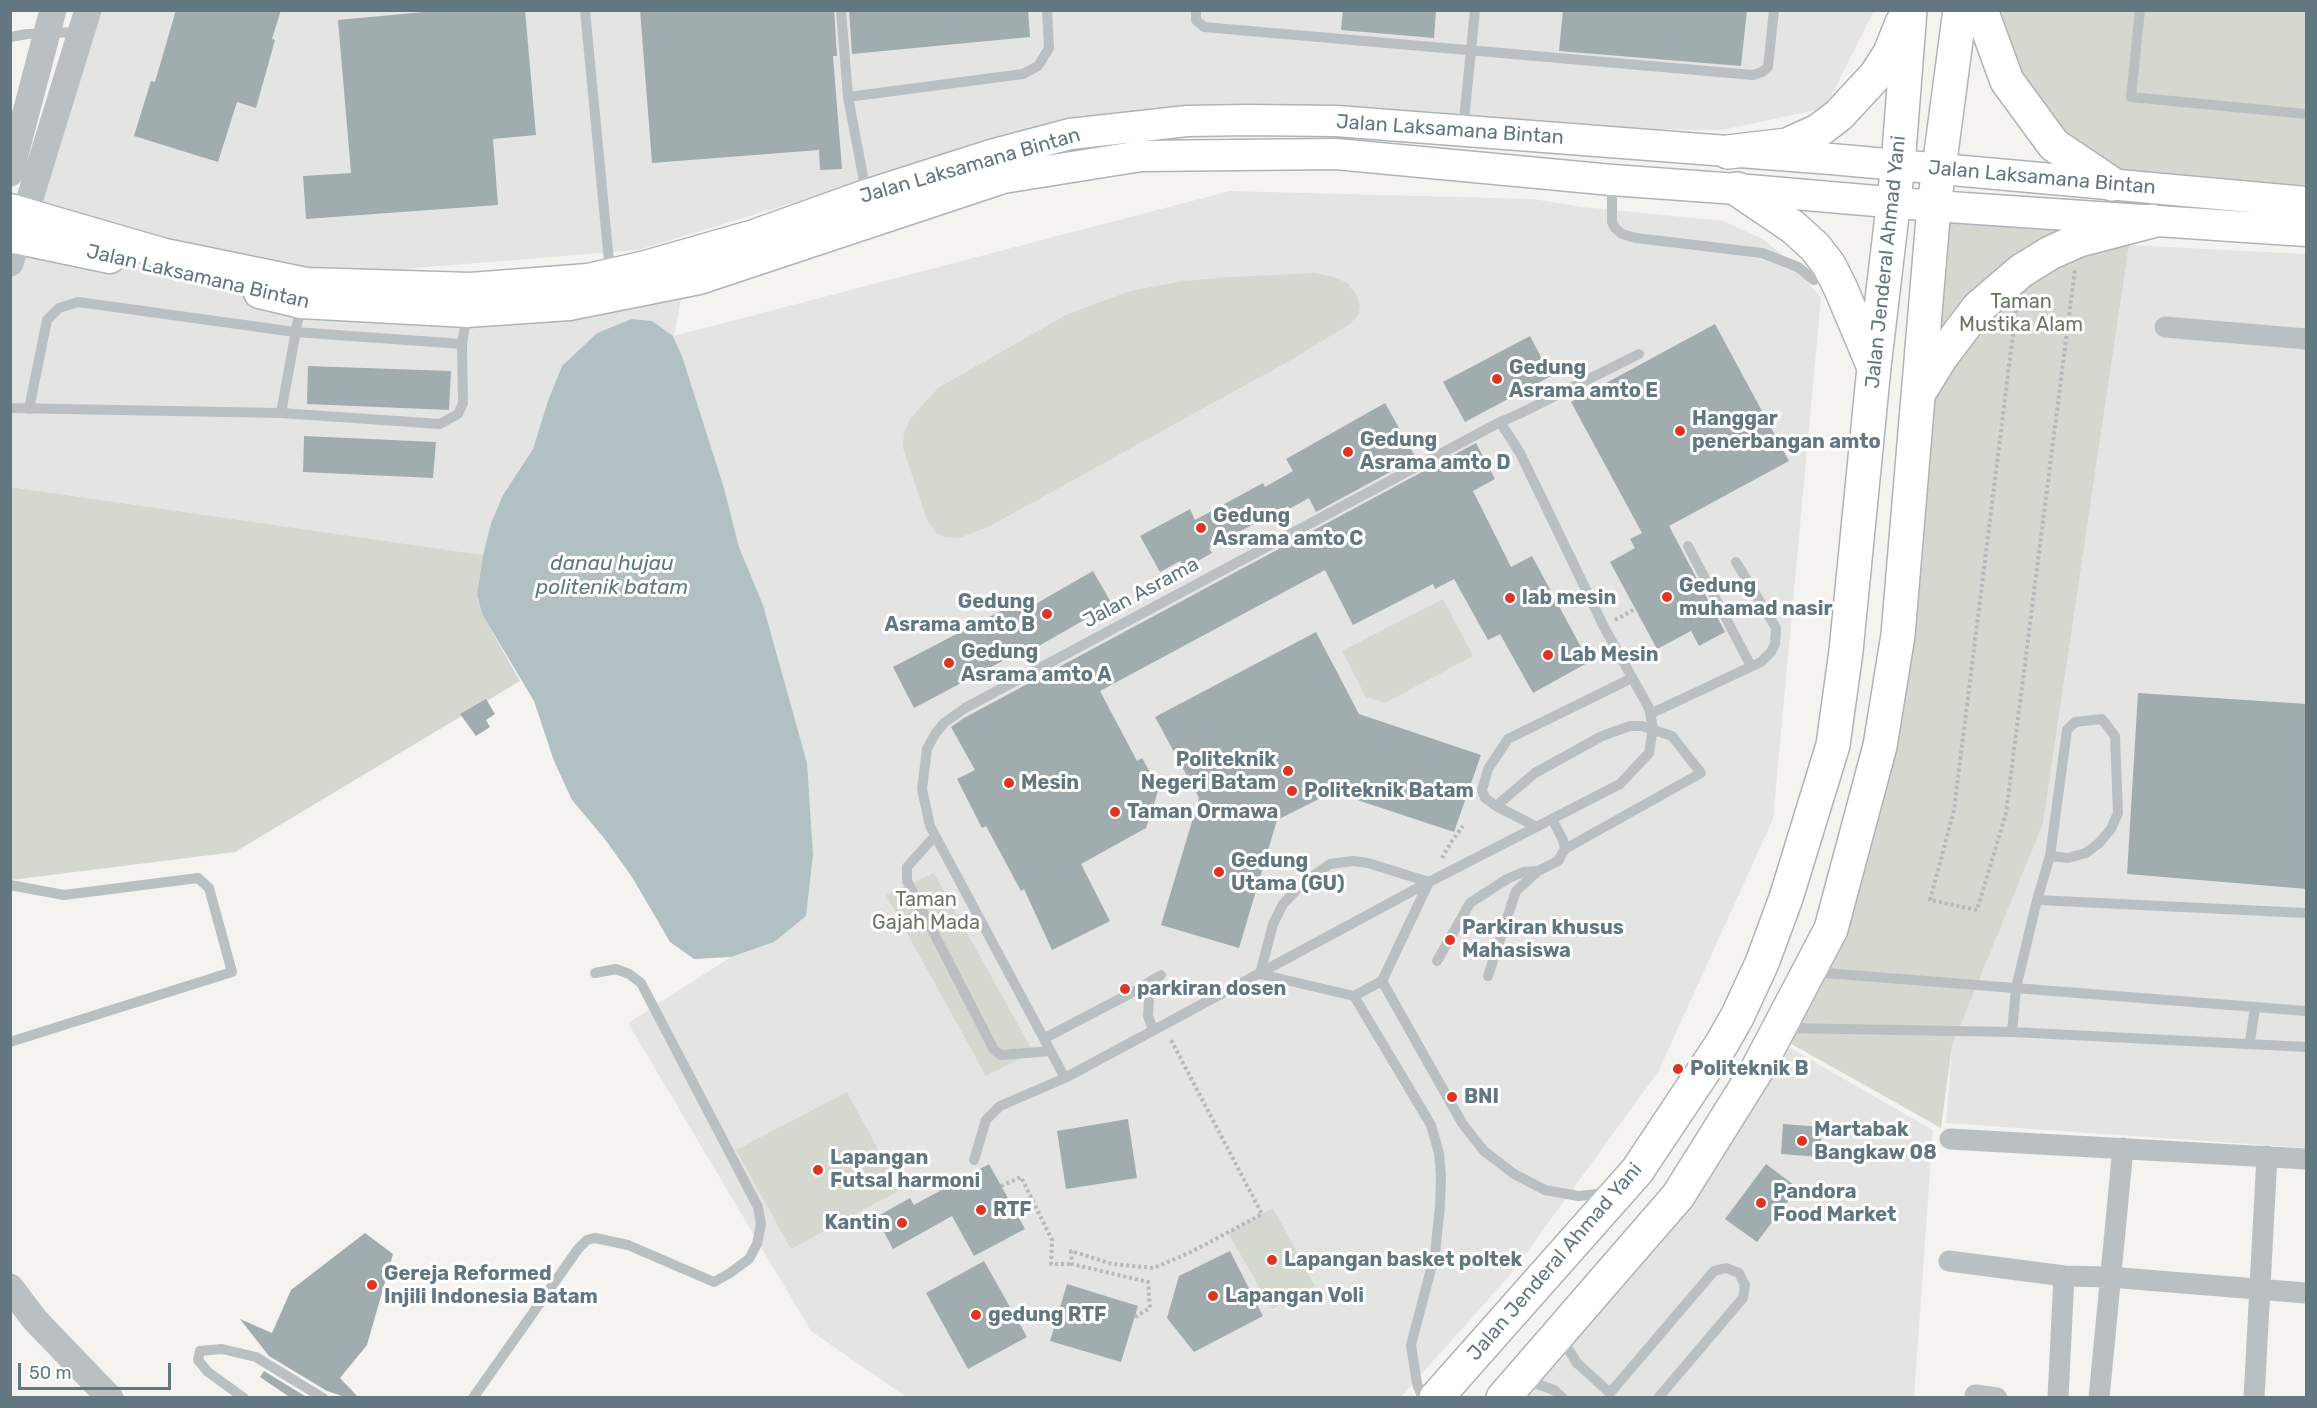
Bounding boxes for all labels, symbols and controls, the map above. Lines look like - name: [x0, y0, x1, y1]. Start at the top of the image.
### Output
- street label: Jalan Laksamana Bintan: [1335, 110, 1565, 150]
- street label: Jalan Laksamana Bintan: [857, 123, 1083, 209]
- street label: Jalan Jenderal Ahmad Yani: [1861, 134, 1911, 390]
- street label: Jalan Laksamana Bintan: [1927, 156, 2157, 200]
- street label: Jalan Laksamana Bintan: [84, 240, 312, 314]
- park label: Taman Mustika Alam: [1959, 290, 2083, 337]
- place label: Gedung Asrama amto E: [1509, 356, 1658, 403]
- marker: Gedung Asrama amto E: [1490, 372, 1504, 386]
- place label: Hanggar penerbangan amto: [1692, 407, 1881, 454]
- marker: Hanggar penerbangan amto: [1673, 424, 1687, 438]
- place label: Gedung Asrama amto D: [1360, 428, 1511, 475]
- marker: Gedung Asrama amto D: [1341, 445, 1355, 459]
- place label: Gedung Asrama amto C: [1213, 504, 1363, 551]
- marker: Gedung Asrama amto C: [1194, 521, 1208, 535]
- water label: danau hujau politenik batam: [536, 551, 688, 601]
- street label: Jalan Asrama: [1079, 552, 1203, 634]
- place label: Gedung muhamad nasir: [1679, 574, 1832, 621]
- place label: lab mesin: [1522, 586, 1616, 610]
- place label: Gedung Asrama amto B: [885, 590, 1035, 637]
- marker: Gedung muhamad nasir: [1660, 590, 1674, 604]
- marker: lab mesin: [1503, 591, 1517, 605]
- marker: Gedung Asrama amto B: [1040, 607, 1054, 621]
- place label: Gedung Asrama amto A: [961, 640, 1112, 687]
- place label: Lab Mesin: [1560, 643, 1659, 667]
- marker: Lab Mesin: [1541, 648, 1555, 662]
- marker: Gedung Asrama amto A: [942, 656, 956, 670]
- place label: Politeknik Negeri Batam: [1141, 748, 1276, 795]
- marker: Politeknik Negeri Batam: [1281, 764, 1295, 778]
- place label: Mesin: [1021, 771, 1079, 795]
- marker: Mesin: [1002, 776, 1016, 790]
- place label: Politeknik Batam: [1304, 779, 1474, 803]
- marker: Politeknik Batam: [1285, 784, 1299, 798]
- place label: Taman Ormawa: [1127, 800, 1278, 824]
- marker: Taman Ormawa: [1108, 805, 1122, 819]
- place label: Gedung Utama (GU): [1231, 849, 1345, 896]
- marker: Gedung Utama (GU): [1212, 865, 1226, 879]
- park label: Taman Gajah Mada: [872, 888, 980, 935]
- place label: Parkiran khusus Mahasiswa: [1462, 916, 1624, 963]
- marker: Parkiran khusus Mahasiswa: [1443, 933, 1457, 947]
- place label: parkiran dosen: [1137, 977, 1286, 1001]
- marker: parkiran dosen: [1118, 982, 1132, 996]
- place label: Politeknik B: [1690, 1057, 1809, 1081]
- marker: Politeknik B: [1671, 1062, 1685, 1076]
- place label: BNI: [1464, 1085, 1499, 1109]
- marker: BNI: [1445, 1090, 1459, 1104]
- place label: Martabak Bangkaw 08: [1814, 1118, 1937, 1165]
- marker: Martabak Bangkaw 08: [1795, 1134, 1809, 1148]
- place label: Lapangan Futsal harmoni: [830, 1146, 980, 1193]
- street label: Jalan Jenderal Ahmad Yani: [1463, 1158, 1647, 1366]
- marker: Lapangan Futsal harmoni: [811, 1163, 825, 1177]
- place label: Pandora Food Market: [1773, 1180, 1896, 1227]
- marker: Pandora Food Market: [1754, 1196, 1768, 1210]
- place label: RTF: [993, 1198, 1032, 1222]
- marker: RTF: [974, 1203, 988, 1217]
- place label: Kantin: [824, 1211, 890, 1235]
- marker: Kantin: [895, 1216, 909, 1230]
- place label: Lapangan basket poltek: [1284, 1248, 1522, 1272]
- marker: Lapangan basket poltek: [1265, 1253, 1279, 1267]
- place label: Gereja Reformed Injili Indonesia Batam: [384, 1262, 598, 1309]
- marker: Gereja Reformed Injili Indonesia Batam: [365, 1278, 379, 1292]
- place label: Lapangan Voli: [1225, 1284, 1364, 1308]
- marker: Lapangan Voli: [1206, 1289, 1220, 1303]
- place label: gedung RTF: [988, 1303, 1106, 1327]
- marker: gedung RTF: [969, 1308, 983, 1322]
- scale bar: [21, 1351, 174, 1389]
- text: 50 m: [29, 1362, 72, 1384]

